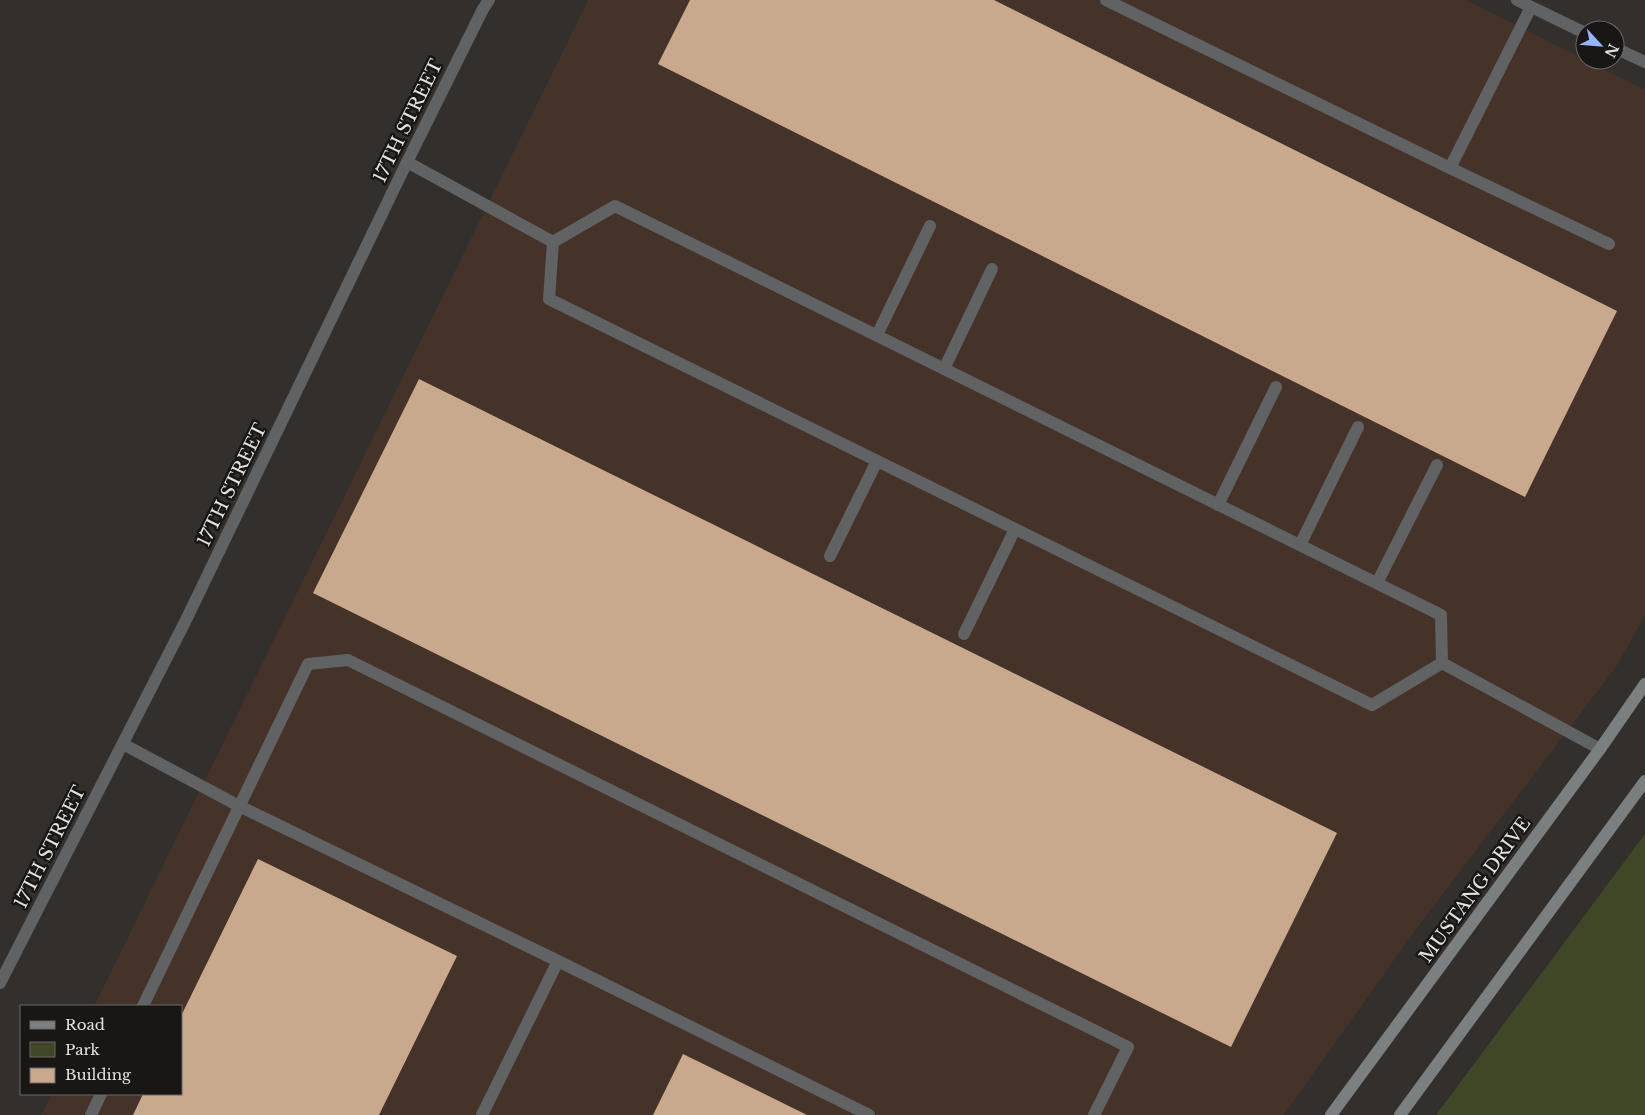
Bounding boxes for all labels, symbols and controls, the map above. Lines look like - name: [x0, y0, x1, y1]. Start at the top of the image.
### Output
- north arrow: [1575, 20, 1625, 70]
- text: N: [1601, 41, 1623, 61]
- street label: 17TH STREET: [369, 55, 448, 186]
- street label: 17TH STREET: [193, 419, 272, 550]
- street label: 17TH STREET: [10, 782, 91, 912]
- street label: MUSTANG DRIVE: [1415, 813, 1535, 967]
- legend: [20, 1005, 182, 1095]
- text: Road: [65, 1015, 105, 1034]
- text: Park: [65, 1040, 101, 1059]
- text: Building: [65, 1065, 132, 1084]

